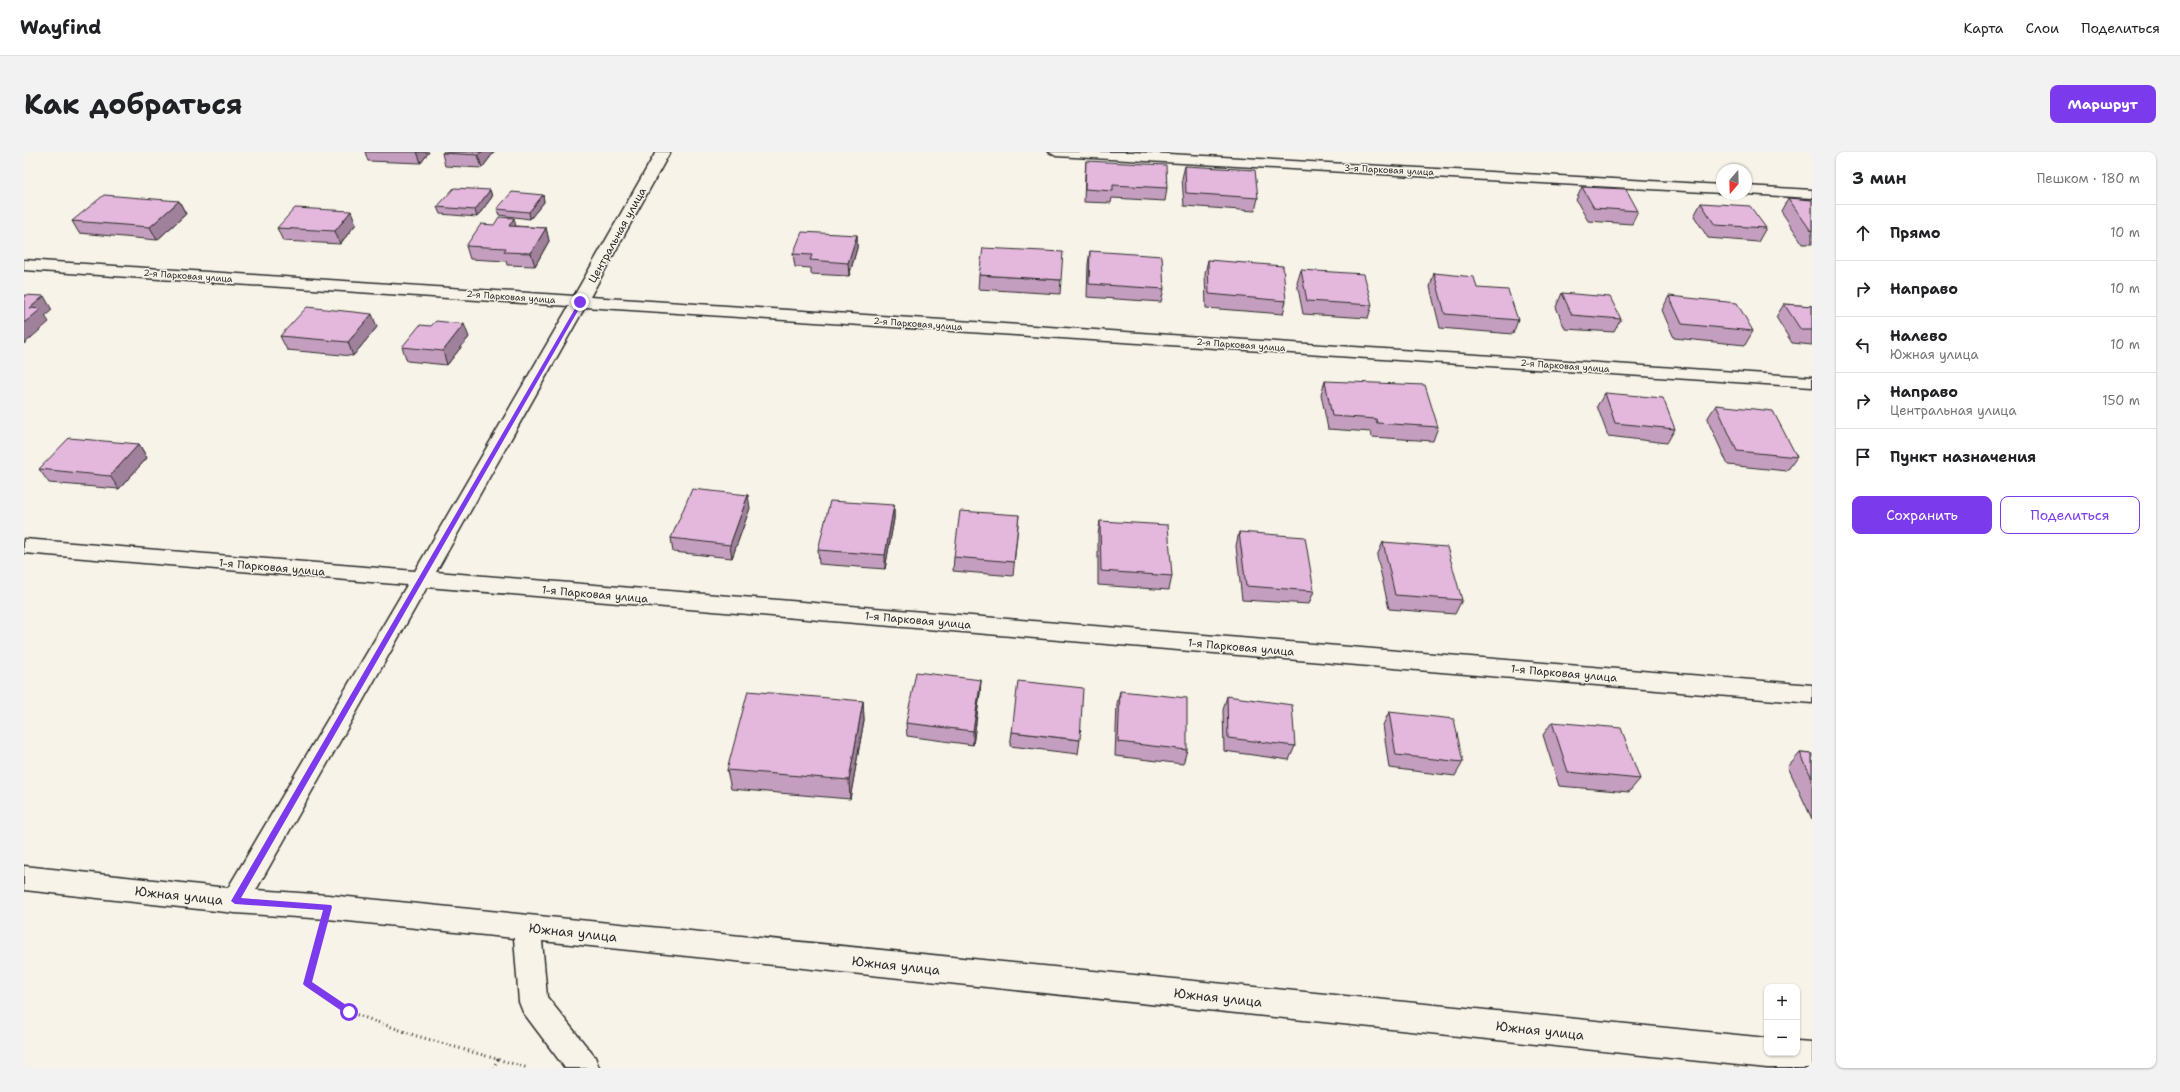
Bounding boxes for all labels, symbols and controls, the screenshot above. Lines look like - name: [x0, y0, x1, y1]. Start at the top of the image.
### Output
- text: Wayfind: [20, 15, 101, 40]
- text: Карта: [1963, 19, 2004, 37]
- text: Слои: [2026, 19, 2059, 37]
- text: Поделиться: [2081, 19, 2160, 37]
- text: Как добраться: [24, 85, 243, 123]
- button: Маршрут: [2050, 85, 2156, 123]
- street label: 3-я Парковая улица: [1344, 162, 1435, 178]
- north arrow: [1716, 164, 1752, 200]
- text: 3 мин: [1852, 167, 1907, 189]
- text: Пешком · 180 m: [2037, 170, 2140, 187]
- street label: Центральная улица: [585, 185, 650, 286]
- icon: ahead: [1852, 222, 1874, 244]
- text: Прямо: [1890, 223, 1940, 243]
- text: 10 m: [2110, 224, 2140, 241]
- street label: 2-я Парковая улица: [143, 267, 233, 285]
- icon: right: [1852, 278, 1874, 300]
- text: Направо: [1890, 279, 1958, 299]
- text: 10 m: [2110, 280, 2140, 297]
- street label: 2-я Парковая улица: [466, 288, 556, 306]
- route end: [571, 293, 589, 311]
- street label: 2-я Парковая улица: [873, 315, 963, 333]
- text: Налево: [1890, 326, 1948, 346]
- icon: left: [1852, 334, 1874, 356]
- street label: 2-я Парковая улица: [1196, 336, 1286, 354]
- text: 10 m: [2110, 336, 2140, 353]
- text: Южная улица: [1890, 346, 1979, 363]
- street label: 2-я Парковая улица: [1520, 357, 1610, 375]
- text: Направо: [1890, 382, 1958, 402]
- icon: right: [1852, 390, 1874, 412]
- text: 150 m: [2102, 392, 2140, 409]
- text: Центральная улица: [1890, 402, 2016, 419]
- icon: arrive: [1852, 446, 1874, 468]
- text: Пункт назначения: [1890, 447, 2036, 467]
- button: Сохранить: [1852, 496, 1992, 534]
- button: Поделиться: [2000, 496, 2140, 534]
- street label: 1-я Парковая улица: [218, 555, 326, 580]
- street label: 1-я Парковая улица: [541, 582, 649, 607]
- street label: 1-я Парковая улица: [864, 608, 972, 633]
- street label: 1-я Парковая улица: [1187, 635, 1295, 660]
- street label: 1-я Парковая улица: [1510, 661, 1618, 686]
- street label: Южная улица: [134, 882, 224, 909]
- street label: Южная улица: [528, 919, 618, 946]
- street label: Южная улица: [851, 952, 941, 979]
- street label: Южная улица: [1173, 984, 1263, 1011]
- map controls: [1764, 984, 1800, 1056]
- button: +: [1764, 984, 1800, 1020]
- route start: [340, 1003, 358, 1021]
- street label: Южная улица: [1495, 1017, 1585, 1044]
- button: −: [1764, 1020, 1800, 1056]

